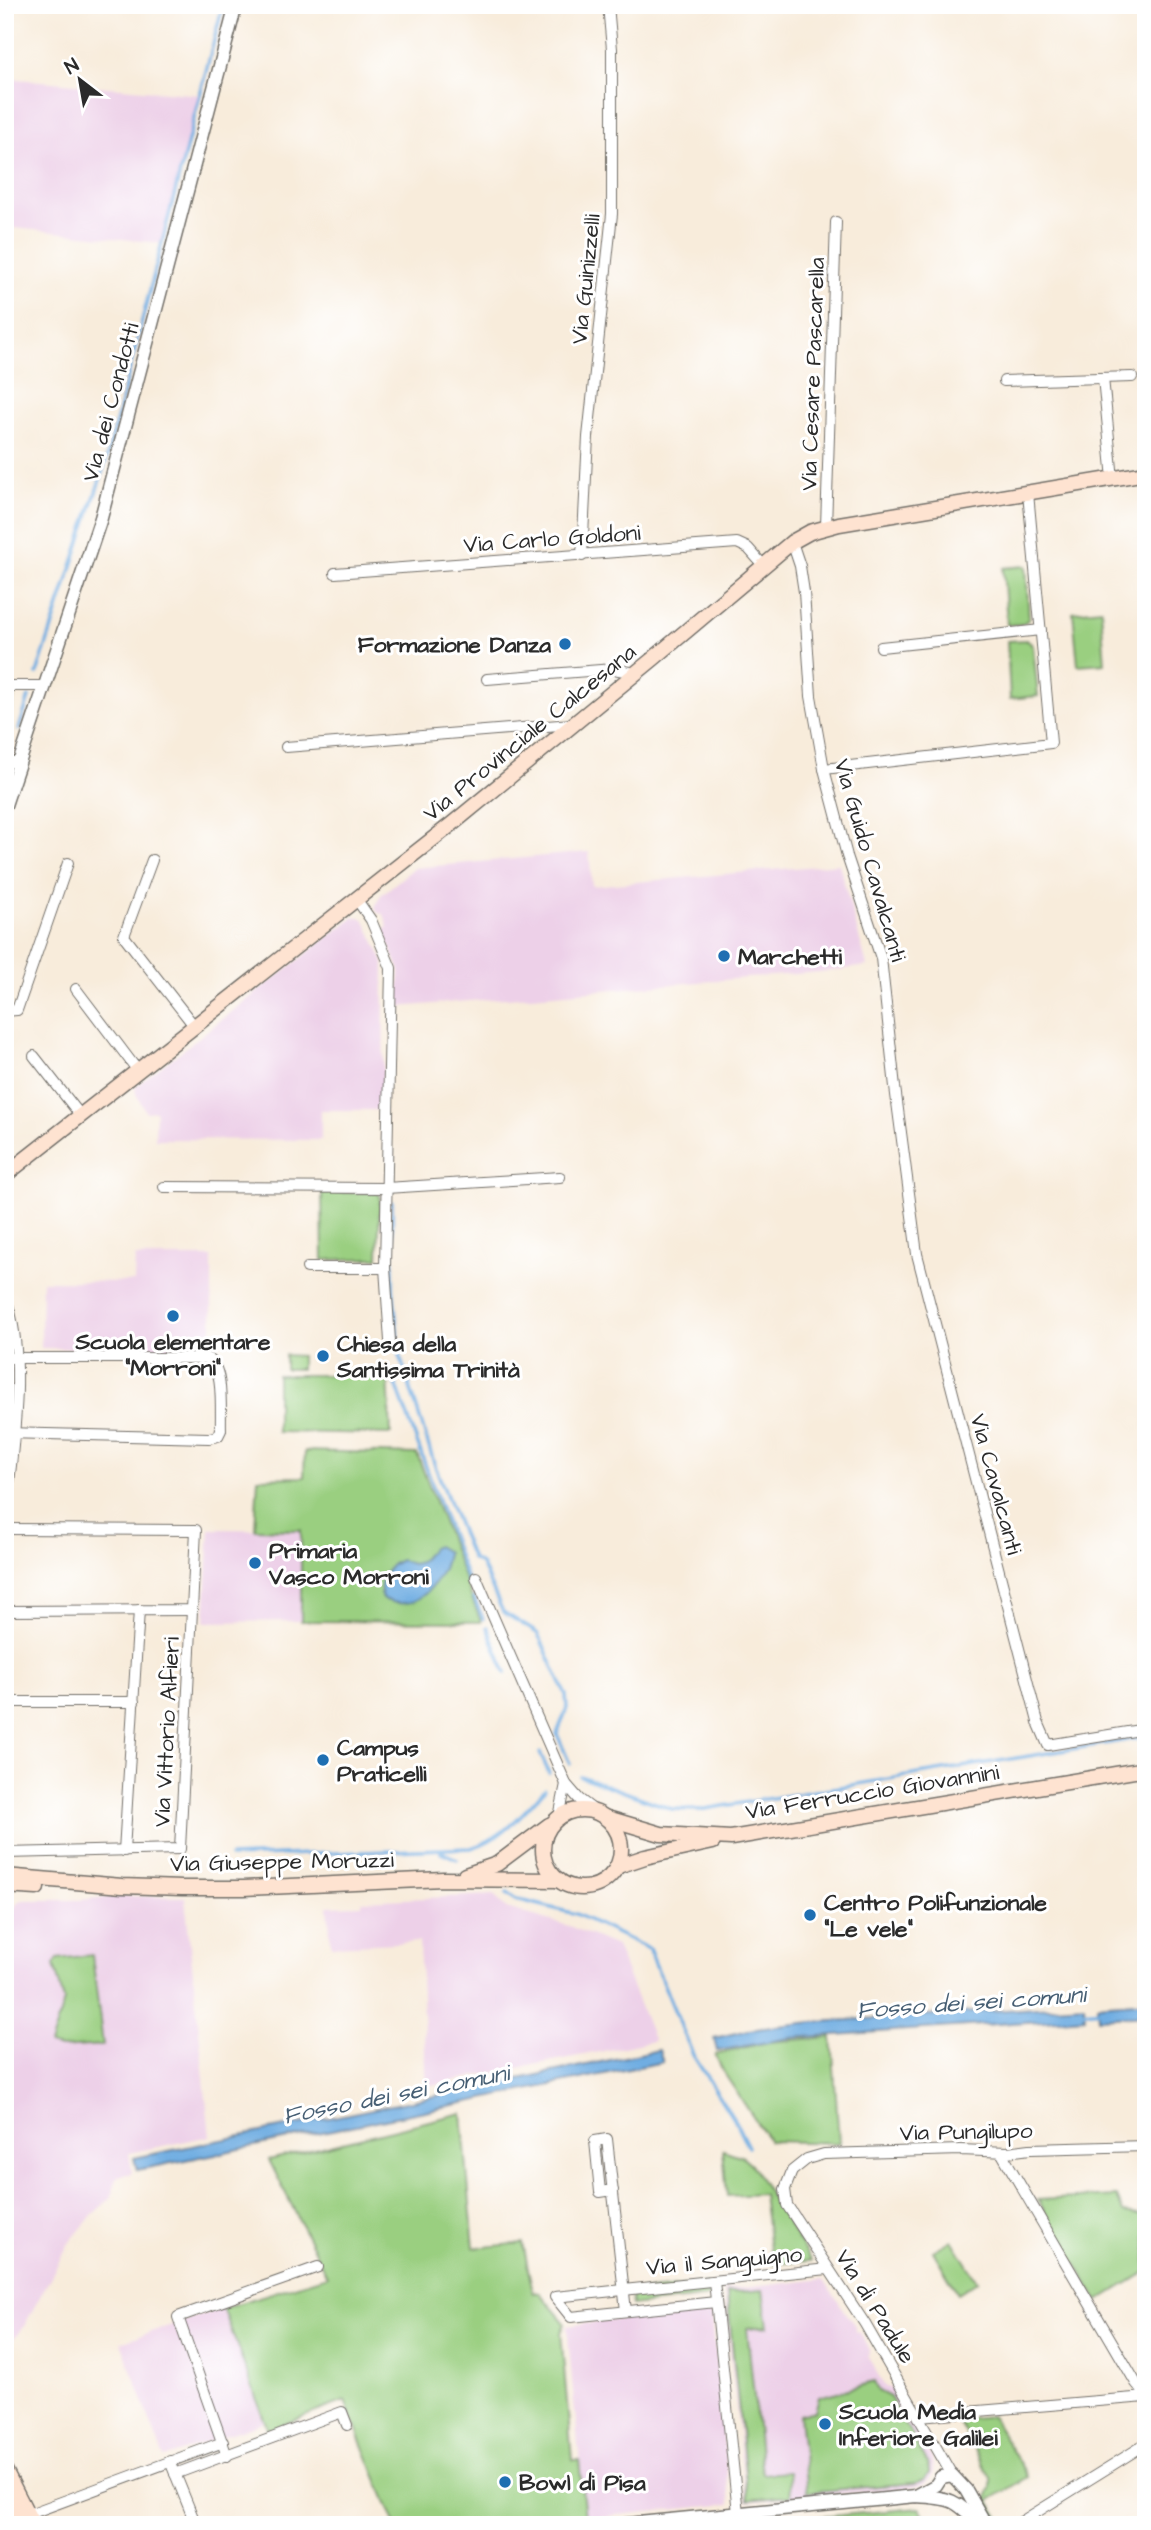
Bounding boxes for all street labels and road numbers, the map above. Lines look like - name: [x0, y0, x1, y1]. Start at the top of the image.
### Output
- street label: Via Guinizzelli: [563, 212, 609, 346]
- street label: Via Cesare Pascarella: [793, 257, 833, 491]
- street label: Via dei Condotti: [74, 319, 148, 485]
- street label: Via Carlo Goldoni: [462, 517, 642, 561]
- street label: Via Provinciale Calcesana: [416, 636, 643, 829]
- street label: Via Guido Cavalcanti: [826, 755, 914, 966]
- street label: Via Cavalcanti: [962, 1410, 1030, 1559]
- street label: Via Vittorio Alfieri: [146, 1635, 188, 1828]
- street label: Via Ferruccio Giovannini: [743, 1756, 1002, 1828]
- street label: Via Giuseppe Moruzzi: [170, 1844, 395, 1880]
- street label: Via Pungilupo: [899, 2115, 1033, 2150]
- street label: Via il Sanguigno: [645, 2238, 804, 2285]
- street label: Via di Padule: [827, 2243, 923, 2370]

